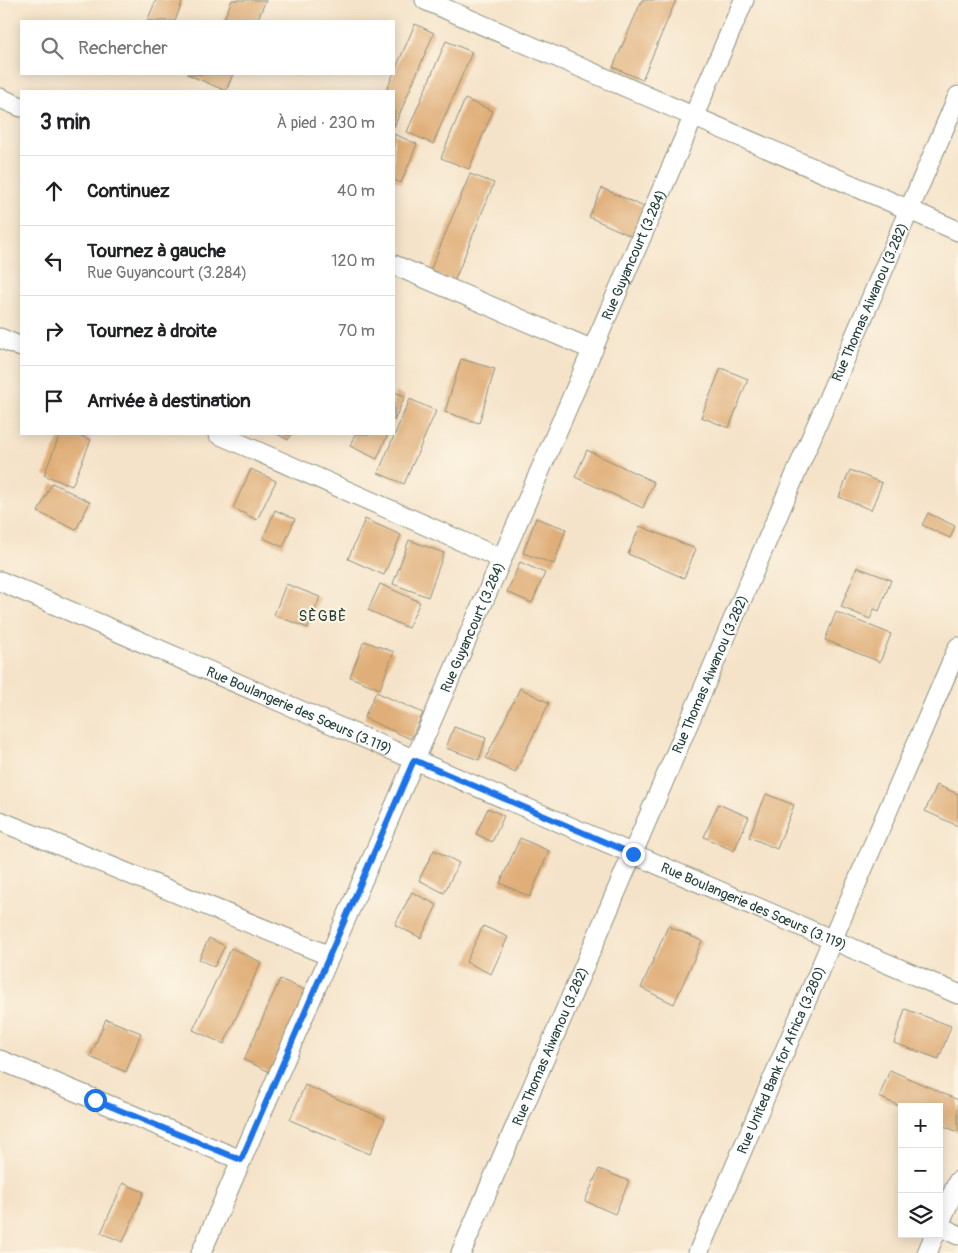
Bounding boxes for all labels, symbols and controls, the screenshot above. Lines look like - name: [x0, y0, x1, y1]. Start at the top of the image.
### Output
- search box: [20, 20, 395, 75]
- icon: search: [38, 34, 66, 62]
- text: Rechercher: [78, 36, 168, 60]
- text: 3 min: [40, 109, 90, 136]
- text: À pied · 230 m: [277, 113, 375, 133]
- icon: ahead: [40, 177, 68, 205]
- text: Continuez: [87, 179, 170, 203]
- text: 40 m: [337, 181, 375, 201]
- street label: Rue Guyancourt (3.284): [598, 187, 670, 323]
- street label: Rue Thomas Aiwanou (3.282): [828, 220, 911, 384]
- text: Tournez à gauche: [87, 239, 226, 263]
- icon: left: [40, 247, 68, 275]
- text: 120 m: [331, 251, 375, 271]
- text: Rue Guyancourt (3.284): [87, 263, 247, 283]
- icon: right: [40, 317, 68, 345]
- text: Tournez à droite: [87, 319, 217, 343]
- text: 70 m: [338, 321, 375, 341]
- icon: arrive: [40, 387, 68, 415]
- text: Arrivée à destination: [87, 389, 251, 413]
- street label: Rue Guyancourt (3.284): [437, 560, 508, 695]
- street label: Rue Thomas Aiwanou (3.282): [669, 593, 752, 756]
- district label: SÈGBÈ: [299, 607, 347, 626]
- street label: Rue Boulangerie des Sœurs (3.119): [204, 663, 395, 758]
- route end: [622, 843, 645, 866]
- street label: Rue Boulangerie des Sœurs (3.119): [658, 859, 849, 954]
- street label: Rue United Bank for Africa (3.280): [734, 964, 829, 1157]
- street label: Rue Thomas Aiwanou (3.282): [509, 965, 592, 1128]
- route start: [84, 1089, 107, 1112]
- map controls: [898, 1103, 943, 1238]
- button: +: [898, 1103, 943, 1148]
- button: −: [898, 1148, 943, 1193]
- button: layers: [898, 1193, 943, 1238]

